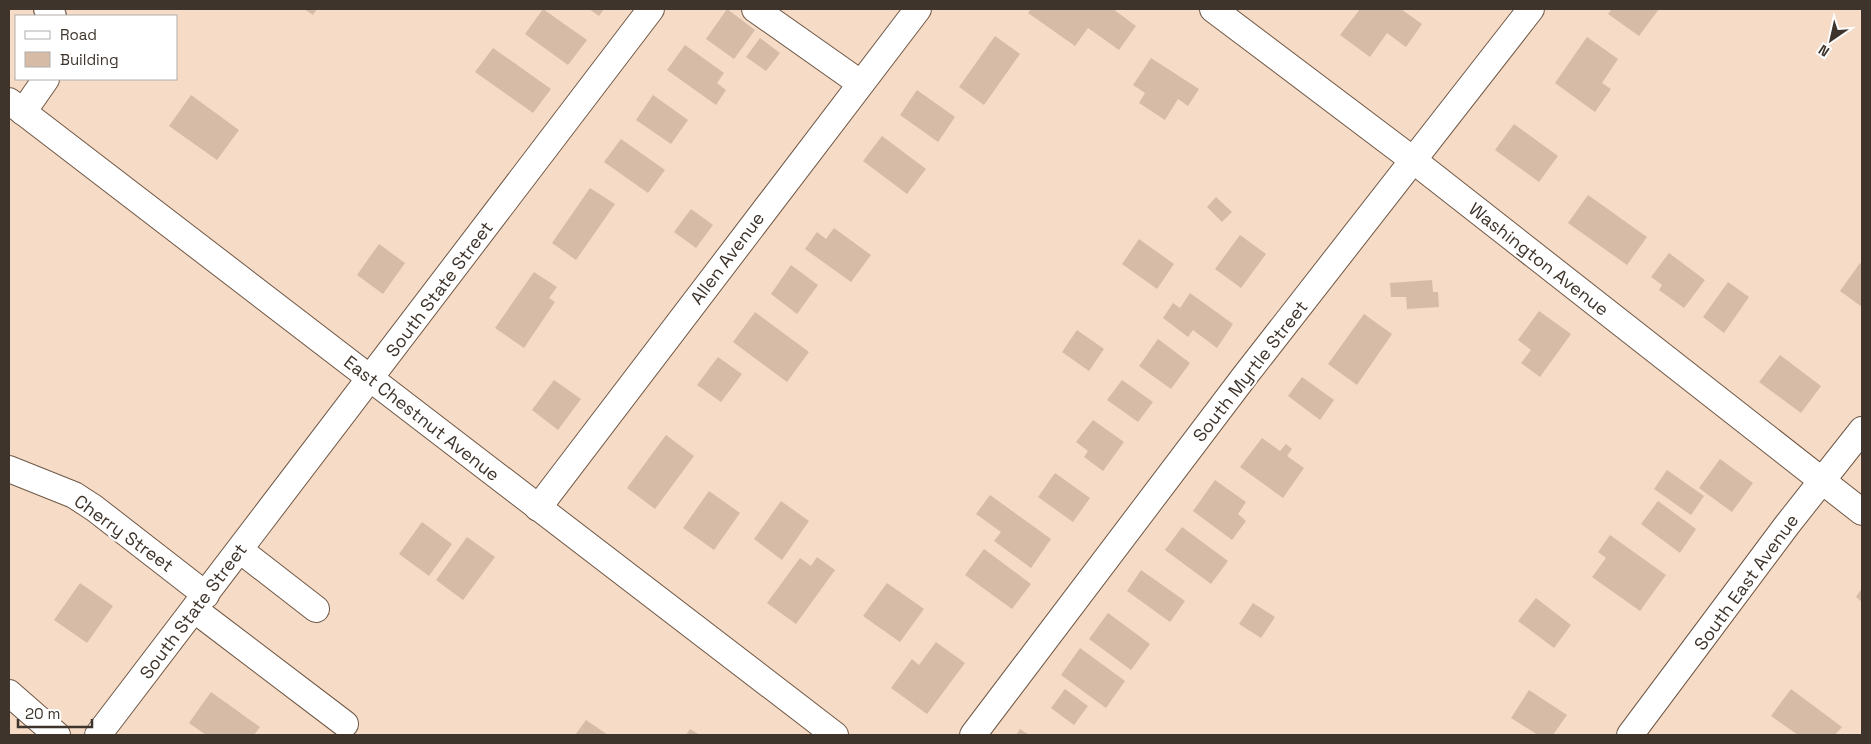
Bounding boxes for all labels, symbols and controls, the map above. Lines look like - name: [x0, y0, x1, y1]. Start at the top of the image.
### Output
- legend: [15, 15, 178, 80]
- north arrow: [1806, 15, 1856, 65]
- text: Road: [60, 25, 97, 44]
- text: N: [1815, 41, 1833, 61]
- text: Building: [60, 50, 119, 69]
- street label: Washington Avenue: [1464, 197, 1614, 321]
- street label: Allen Avenue: [685, 207, 769, 309]
- street label: South State Street: [380, 216, 498, 362]
- street label: South Myrtle Street: [1188, 296, 1312, 446]
- street label: East Chestnut Avenue: [339, 350, 505, 486]
- street label: Cherry Street: [70, 489, 178, 577]
- street label: South East Avenue: [1689, 509, 1803, 655]
- street label: South State Street: [134, 538, 252, 684]
- scale bar: [18, 696, 91, 728]
- text: 20 m: [25, 704, 60, 723]

